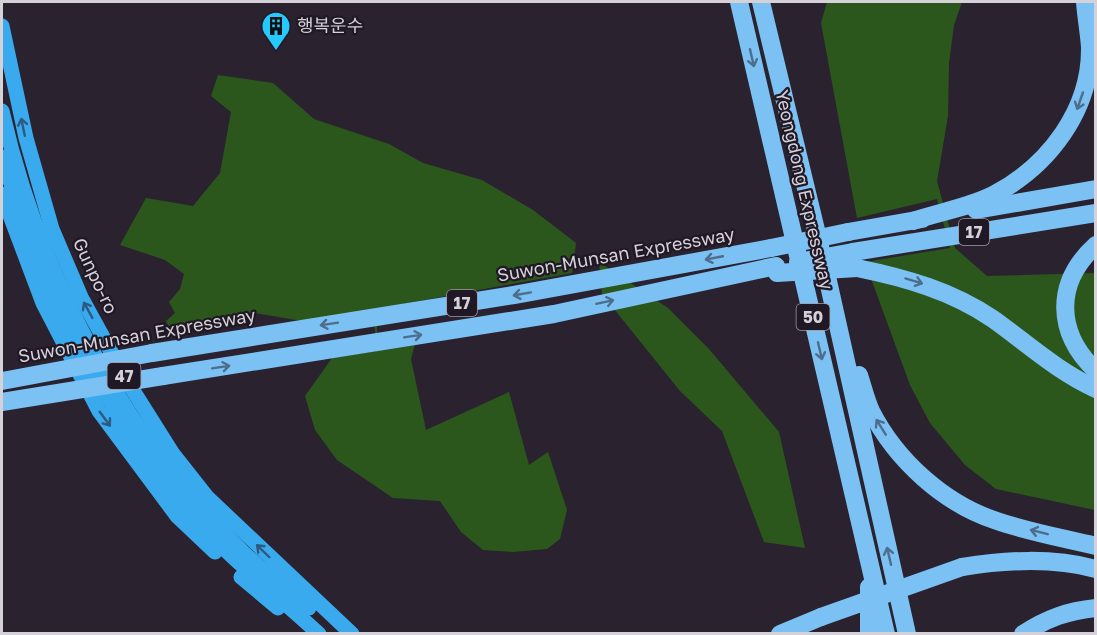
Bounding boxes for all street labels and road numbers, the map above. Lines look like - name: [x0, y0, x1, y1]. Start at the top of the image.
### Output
- street label: Yeongdong Expressway: [771, 88, 839, 292]
- road number: 17: [959, 219, 989, 245]
- street label: Suwon-Munsan Expressway: [495, 222, 736, 286]
- street label: Gunpo-ro: [69, 234, 123, 317]
- road number: 17: [447, 290, 477, 316]
- street label: Suwon-Munsan Expressway: [16, 303, 257, 367]
- road number: 50: [796, 304, 830, 330]
- road number: 47: [108, 363, 140, 389]

